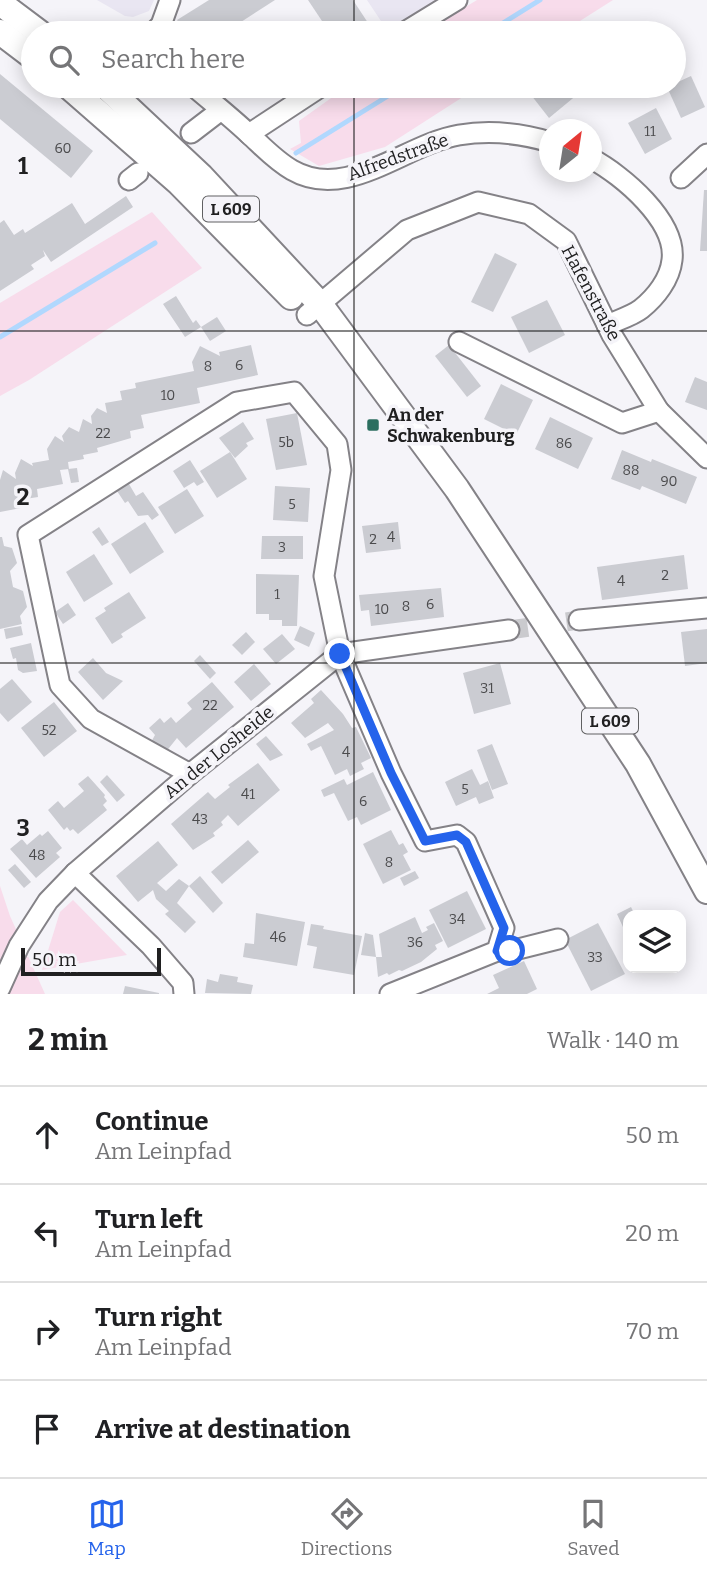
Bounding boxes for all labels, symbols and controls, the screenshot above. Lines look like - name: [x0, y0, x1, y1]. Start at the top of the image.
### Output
- search box: [21, 21, 686, 98]
- icon: search: [45, 41, 83, 79]
- text: Search here: [101, 44, 245, 75]
- north arrow: [539, 119, 602, 182]
- house number: 11: [644, 123, 656, 140]
- street label: Alfredstraße: [344, 129, 452, 185]
- house number: 60: [54, 140, 72, 157]
- text: 1: [18, 152, 28, 180]
- road number: L 609: [203, 196, 259, 222]
- street label: Hafenstraße: [557, 242, 625, 344]
- house number: 6: [235, 357, 243, 374]
- house number: 8: [204, 358, 212, 375]
- house number: 10: [161, 387, 175, 404]
- place label: An der Schwakenburg: [387, 404, 515, 447]
- marker: An der Schwakenburg: [365, 417, 381, 433]
- house number: 22: [95, 425, 111, 442]
- house number: 5b: [278, 434, 294, 451]
- house number: 86: [556, 435, 572, 452]
- house number: 88: [623, 462, 639, 479]
- house number: 90: [660, 473, 678, 490]
- text: 2: [17, 483, 30, 511]
- house number: 5: [288, 496, 296, 513]
- house number: 4: [387, 529, 395, 546]
- house number: 2: [369, 531, 377, 548]
- house number: 3: [278, 539, 286, 556]
- house number: 2: [661, 567, 669, 584]
- house number: 4: [617, 573, 625, 590]
- house number: 1: [274, 586, 280, 603]
- house number: 6: [426, 596, 434, 613]
- house number: 8: [402, 598, 410, 615]
- house number: 10: [375, 601, 389, 618]
- route end: [324, 638, 355, 669]
- house number: 31: [480, 680, 494, 697]
- house number: 22: [202, 697, 218, 714]
- street label: An der Losheide: [160, 701, 278, 803]
- road number: L 609: [582, 708, 638, 734]
- house number: 52: [42, 722, 56, 739]
- house number: 4: [342, 744, 350, 761]
- house number: 5: [461, 781, 469, 798]
- house number: 41: [241, 786, 255, 803]
- house number: 6: [359, 793, 367, 810]
- house number: 43: [192, 811, 208, 828]
- text: 3: [16, 814, 30, 842]
- house number: 48: [29, 847, 45, 864]
- house number: 8: [385, 854, 393, 871]
- map controls: [623, 910, 686, 973]
- button: layers: [623, 910, 686, 973]
- house number: 34: [449, 911, 465, 928]
- house number: 46: [270, 929, 286, 946]
- house number: 36: [407, 934, 423, 951]
- route start: [494, 935, 525, 966]
- scale bar: [21, 945, 161, 977]
- text: 50 m: [32, 948, 76, 971]
- house number: 33: [587, 949, 603, 966]
- text: 2 min: [28, 1022, 108, 1058]
- text: Walk · 140 m: [547, 1026, 679, 1054]
- text: Continue: [95, 1106, 209, 1137]
- icon: ahead: [28, 1116, 66, 1154]
- text: 50 m: [625, 1121, 679, 1149]
- text: Am Leinpfad: [95, 1137, 232, 1165]
- text: Turn left: [95, 1204, 203, 1235]
- icon: left: [28, 1214, 66, 1252]
- text: 20 m: [625, 1219, 679, 1247]
- text: Am Leinpfad: [95, 1235, 232, 1263]
- text: Turn right: [95, 1302, 222, 1333]
- icon: right: [28, 1312, 66, 1350]
- text: 70 m: [627, 1317, 679, 1345]
- text: Am Leinpfad: [95, 1333, 232, 1361]
- icon: arrive: [28, 1410, 66, 1448]
- text: Arrive at destination: [95, 1414, 350, 1445]
- tab: Map: [88, 1495, 126, 1560]
- tab: Directions: [301, 1495, 392, 1560]
- tab: Saved: [567, 1495, 619, 1560]

